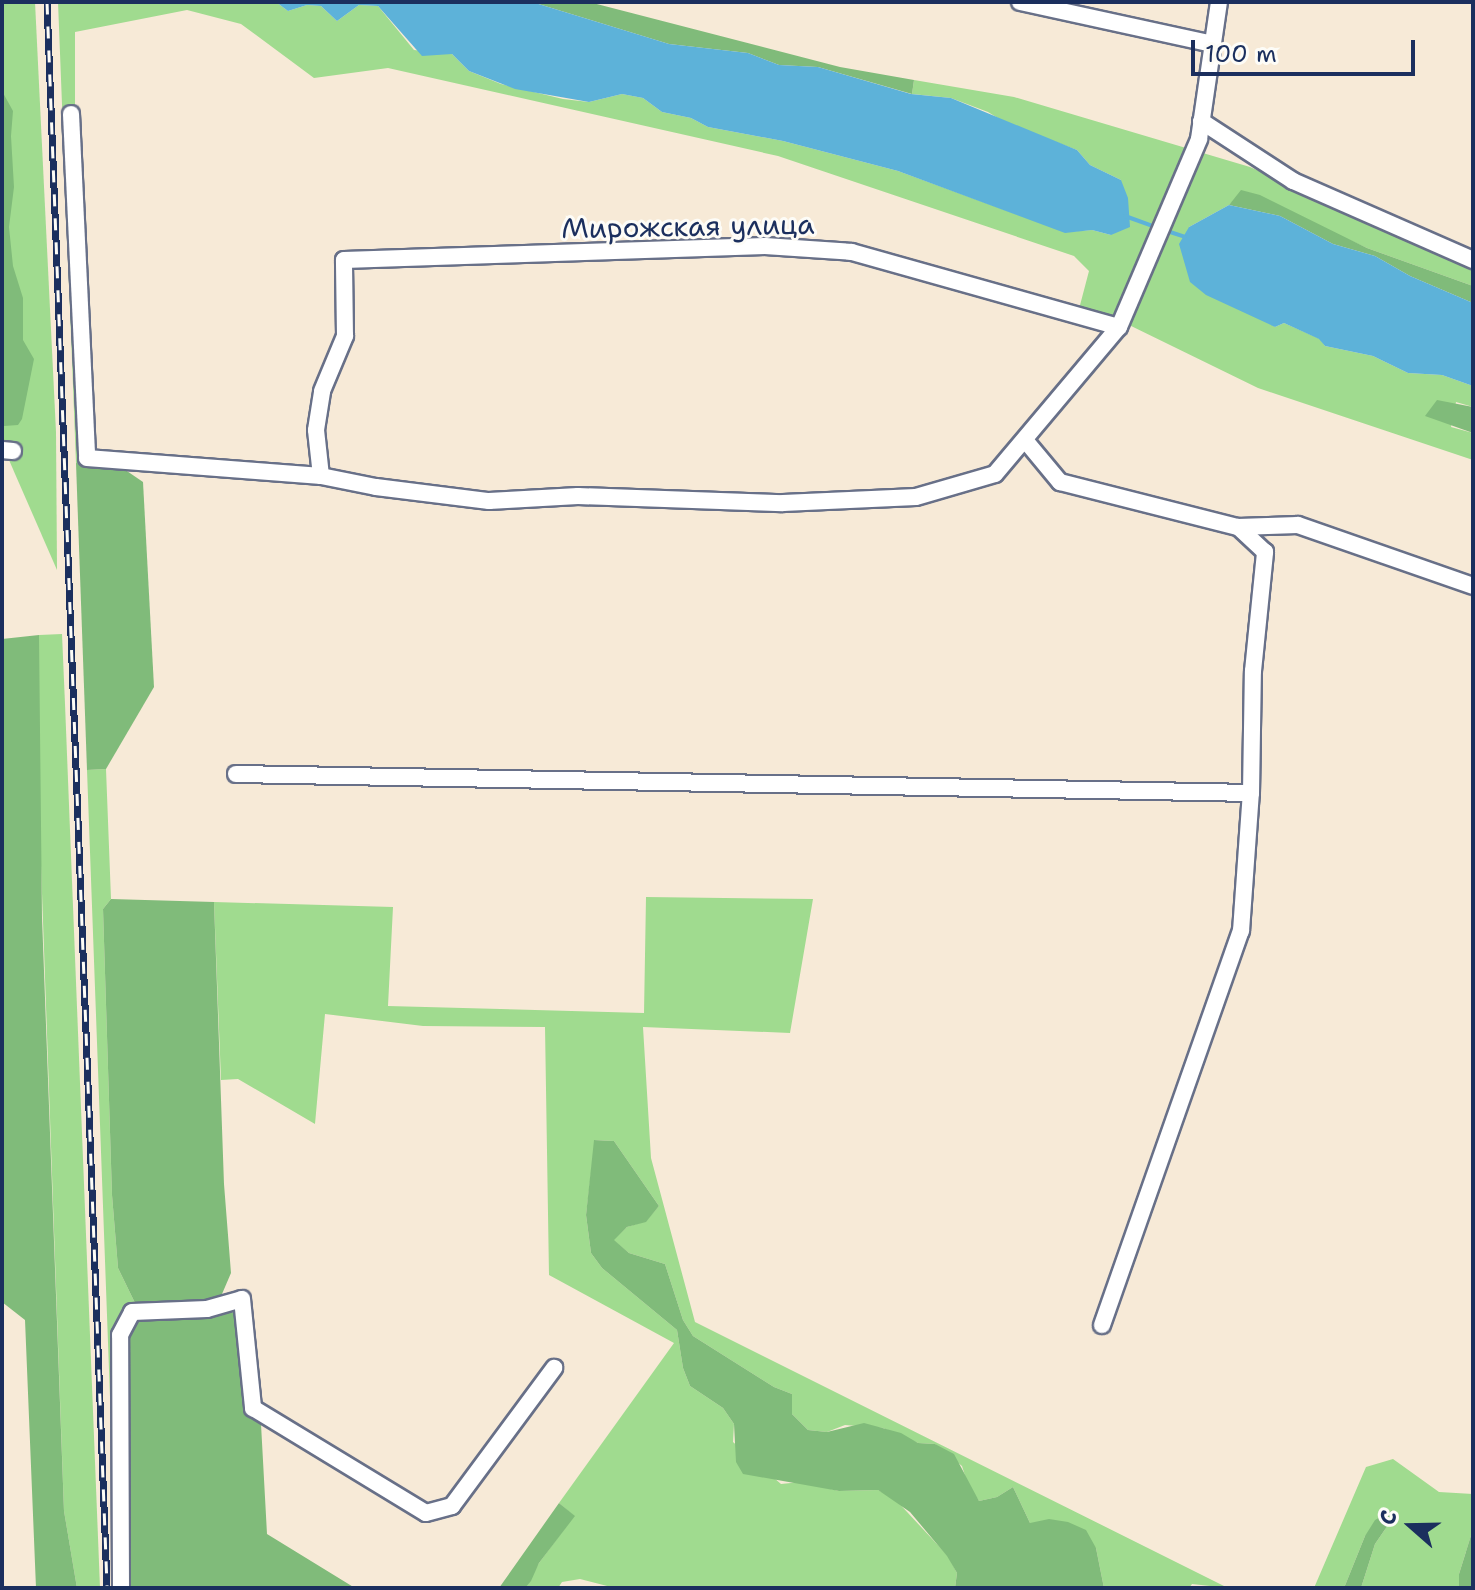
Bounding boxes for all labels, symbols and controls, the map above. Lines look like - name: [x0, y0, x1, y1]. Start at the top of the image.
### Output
- scale bar: [1195, 24, 1419, 74]
- text: 100 m: [1205, 38, 1277, 70]
- street label: Мирожская улица: [561, 207, 815, 245]
- north arrow: [1371, 1486, 1451, 1566]
- text: С: [1372, 1506, 1404, 1529]

